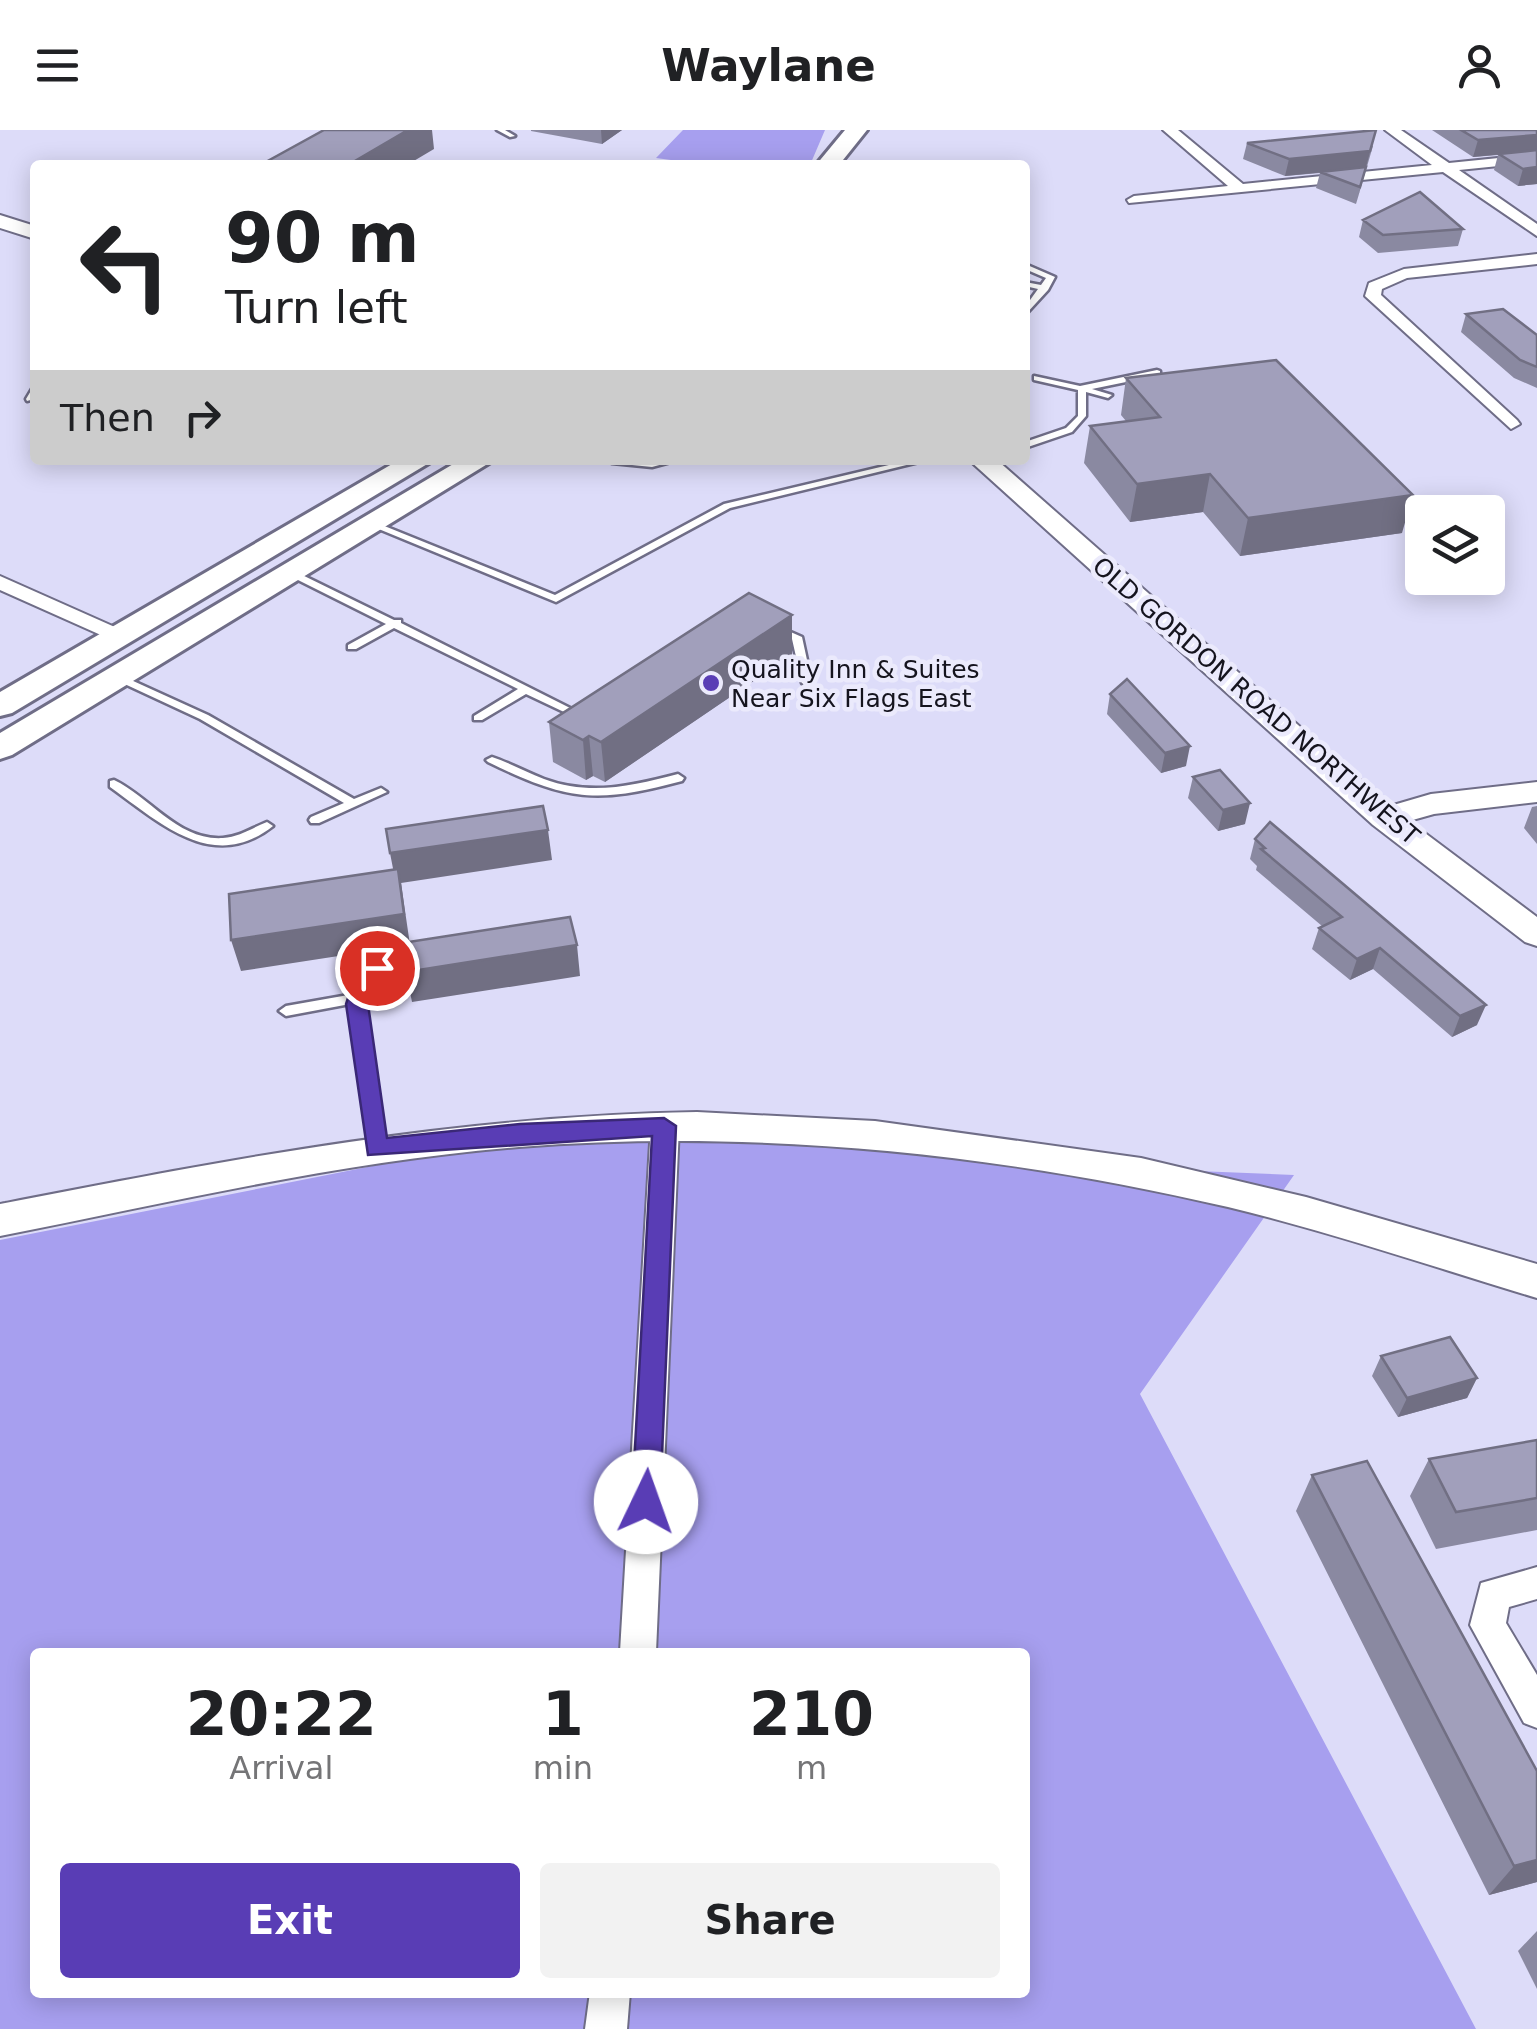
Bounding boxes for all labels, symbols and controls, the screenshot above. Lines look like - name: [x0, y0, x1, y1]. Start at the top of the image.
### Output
- icon: menu: [30, 38, 85, 93]
- icon: person: [1452, 38, 1507, 93]
- text: Waylane: [661, 39, 876, 92]
- text: 90 m: [225, 197, 420, 279]
- icon: left: [60, 200, 190, 330]
- text: Turn left: [225, 281, 408, 334]
- icon: right: [175, 390, 230, 445]
- text: Then: [60, 396, 155, 440]
- map controls: [1405, 495, 1505, 595]
- button: layers: [1405, 495, 1505, 595]
- street label: OLD GORDON ROAD NORTHWEST: [1087, 551, 1426, 851]
- place label: Quality Inn & Suites Near Six Flags East: [731, 655, 980, 713]
- marker: Quality Inn & Suites Near Six Flags East: [700, 672, 722, 694]
- pin: [335, 926, 420, 1011]
- icon: arrive: [350, 941, 405, 996]
- position arrow: [594, 1450, 698, 1554]
- text: 20:22: [186, 1679, 377, 1749]
- text: 1: [542, 1679, 584, 1749]
- text: 210: [749, 1679, 874, 1749]
- text: Arrival: [229, 1749, 333, 1787]
- text: min: [533, 1749, 593, 1787]
- text: m: [796, 1749, 827, 1787]
- button: Exit: [60, 1863, 520, 1978]
- button: Share: [540, 1863, 1000, 1978]

